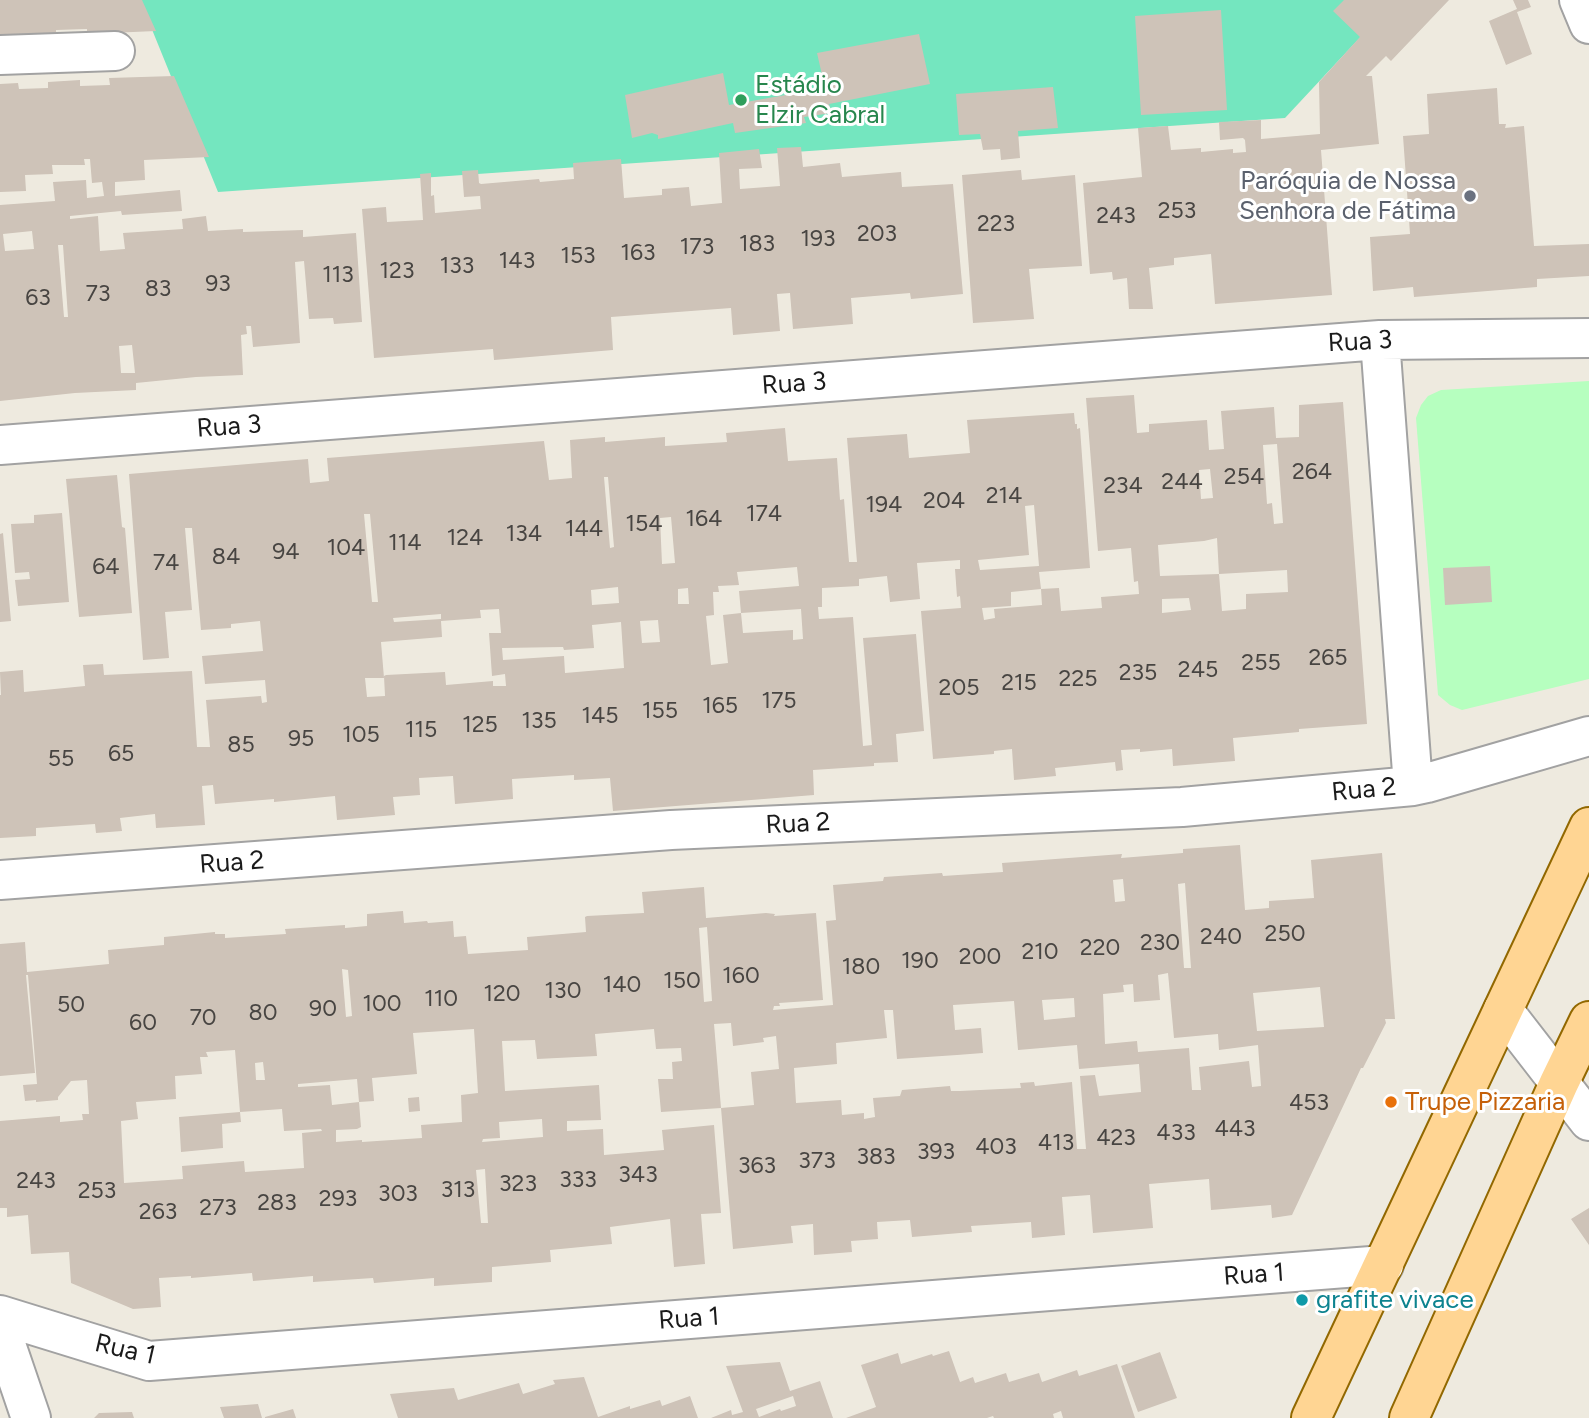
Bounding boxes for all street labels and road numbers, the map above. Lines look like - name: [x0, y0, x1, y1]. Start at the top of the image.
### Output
- street label: Rua 3: [1327, 325, 1393, 359]
- street label: Rua 3: [761, 366, 827, 402]
- street label: Rua 3: [196, 409, 262, 445]
- street label: Rua 2: [1330, 772, 1398, 808]
- street label: Rua 2: [765, 807, 831, 841]
- street label: Rua 2: [198, 845, 266, 881]
- street label: Rua 1: [1222, 1257, 1286, 1293]
- street label: Rua 1: [657, 1301, 721, 1337]
- street label: Rua 1: [92, 1328, 158, 1372]

